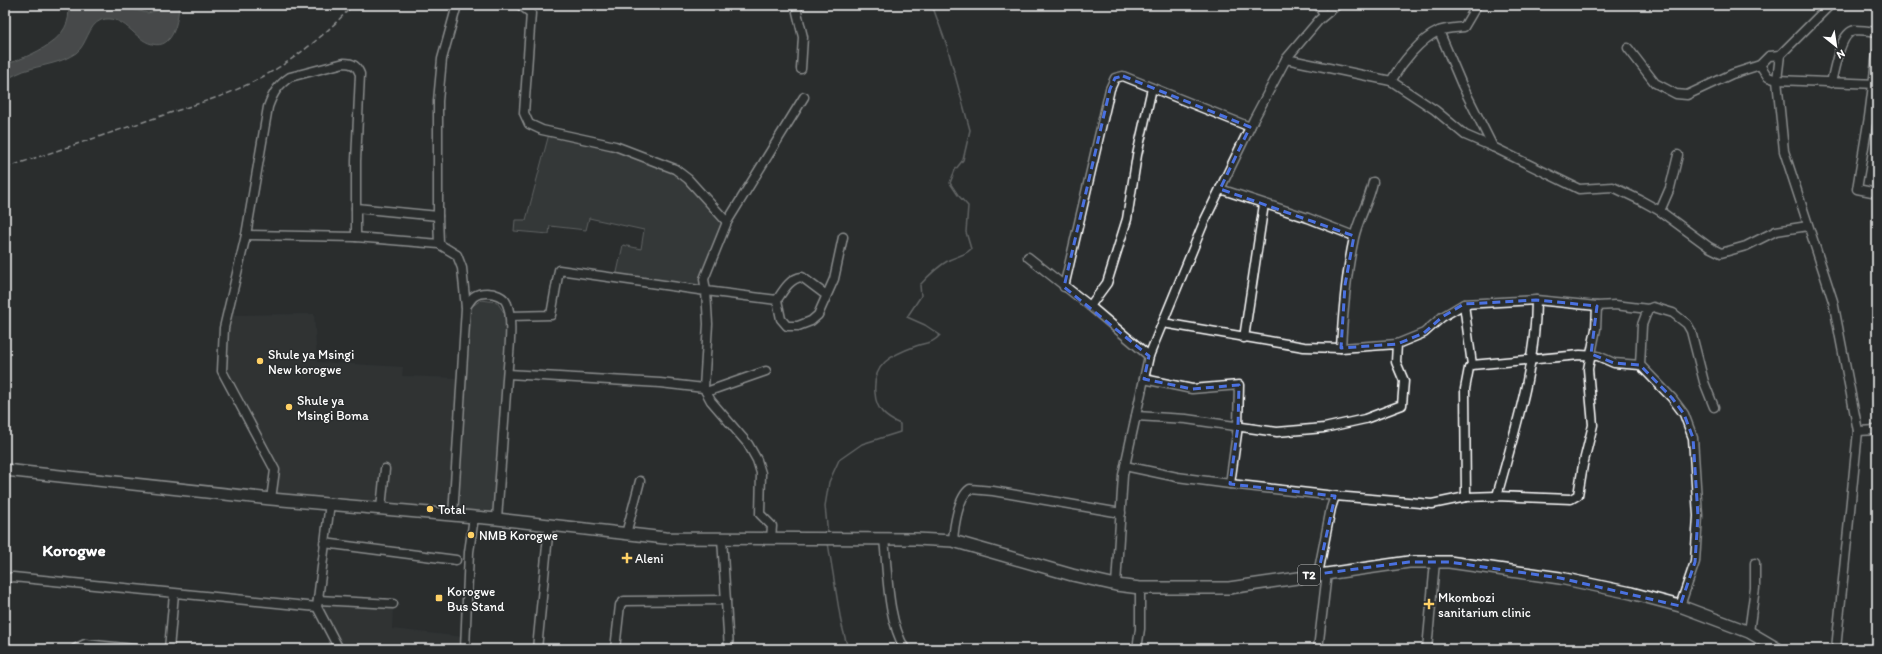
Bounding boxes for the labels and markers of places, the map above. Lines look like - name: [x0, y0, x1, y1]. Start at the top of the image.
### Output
- place label: Shule ya Msingi New korogwe: [268, 347, 354, 377]
- marker: Shule ya Msingi New korogwe: [255, 356, 265, 366]
- place label: Shule ya Msingi Boma: [297, 393, 369, 423]
- marker: Shule ya Msingi Boma: [284, 402, 294, 412]
- place label: Total: [438, 502, 466, 517]
- marker: Total: [425, 504, 435, 514]
- place label: NMB Korogwe: [479, 528, 558, 543]
- marker: NMB Korogwe: [466, 530, 476, 540]
- place label: Aleni: [635, 551, 663, 566]
- marker: Aleni: [622, 553, 632, 563]
- place label: Korogwe Bus Stand: [447, 584, 504, 614]
- place label: Mkombozi sanitarium clinic: [1438, 590, 1531, 620]
- marker: Korogwe Bus Stand: [434, 593, 444, 603]
- marker: Mkombozi sanitarium clinic: [1423, 598, 1435, 610]

